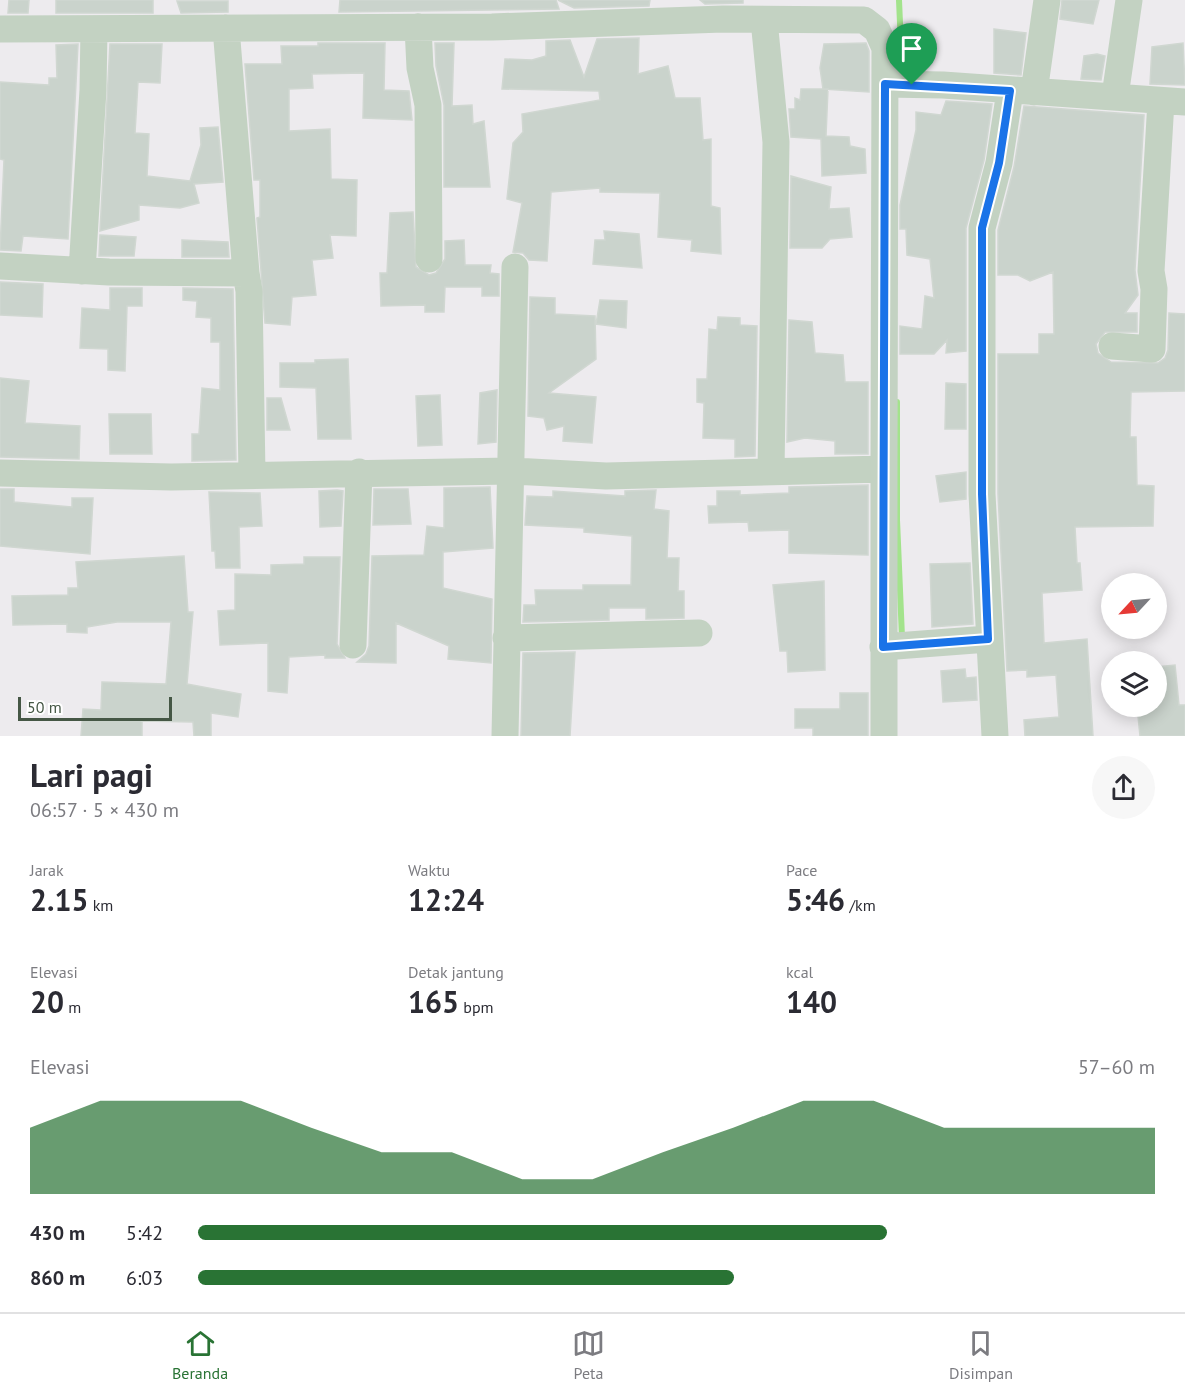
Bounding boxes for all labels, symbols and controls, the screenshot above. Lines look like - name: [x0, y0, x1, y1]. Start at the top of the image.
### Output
- pin: [886, 23, 937, 85]
- icon: arrive: [895, 32, 928, 65]
- north arrow: [1101, 573, 1167, 639]
- map controls: [1101, 573, 1167, 717]
- button: layers: [1101, 651, 1167, 717]
- scale bar: [18, 694, 172, 722]
- text: 50 m: [27, 697, 62, 717]
- text: Lari pagi: [30, 753, 153, 796]
- button: share: [1092, 756, 1155, 819]
- text: 06:57 · 5 × 430 m: [30, 797, 179, 823]
- text: Jarak: [30, 860, 64, 880]
- text: Waktu: [408, 860, 450, 880]
- text: Pace: [786, 860, 817, 880]
- text: 2.15: [30, 880, 88, 919]
- text: 12:24: [408, 880, 484, 919]
- text: 5:46: [786, 880, 845, 919]
- text: km: [88, 895, 113, 915]
- text: /km: [845, 895, 876, 915]
- text: Elevasi: [30, 962, 78, 982]
- text: Detak jantung: [408, 962, 504, 982]
- text: kcal: [786, 962, 813, 982]
- text: 20: [30, 982, 64, 1021]
- text: 165: [408, 982, 459, 1021]
- text: 140: [786, 982, 837, 1021]
- text: m: [64, 997, 81, 1017]
- text: bpm: [459, 997, 494, 1017]
- text: Elevasi: [30, 1054, 90, 1080]
- text: 57–60 m: [1078, 1054, 1155, 1080]
- text: 430 m: [30, 1220, 85, 1246]
- text: 5:42: [126, 1220, 163, 1246]
- text: 860 m: [30, 1265, 85, 1291]
- text: 6:03: [126, 1265, 163, 1291]
- tab: Beranda: [172, 1327, 228, 1383]
- tab: Peta: [572, 1327, 605, 1383]
- tab: Disimpan: [949, 1327, 1013, 1383]

